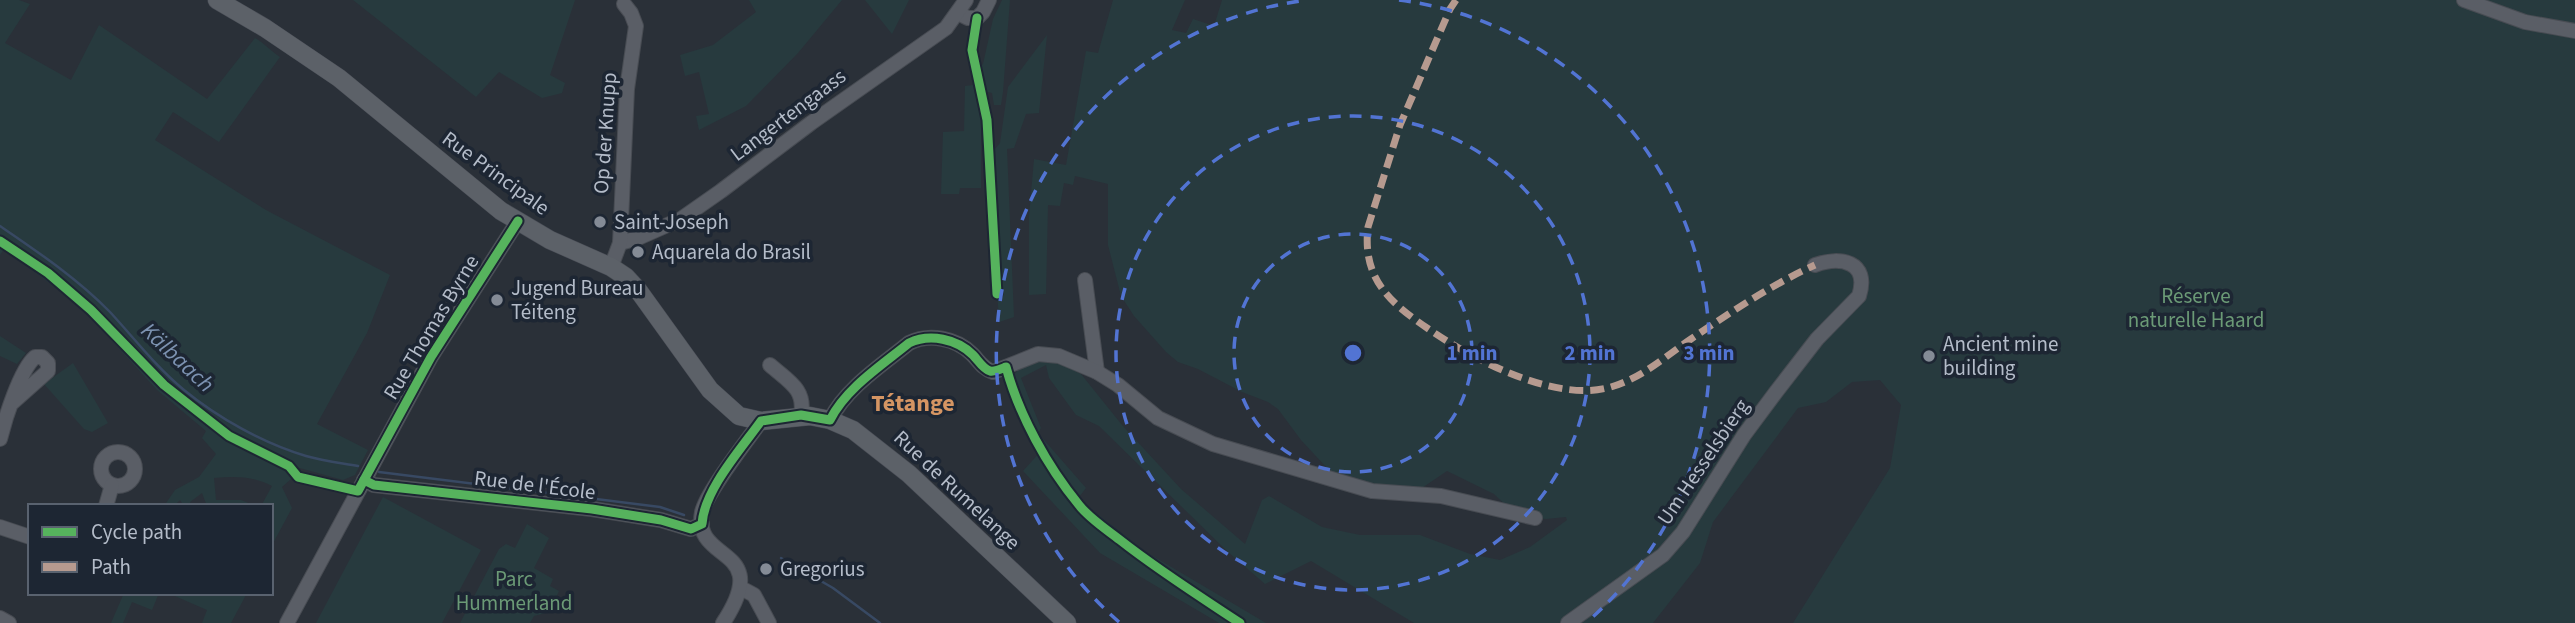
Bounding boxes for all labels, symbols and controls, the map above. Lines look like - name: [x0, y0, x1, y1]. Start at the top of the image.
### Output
- street label: Langertengaass: [724, 61, 852, 169]
- street label: Op der Knupp: [586, 71, 624, 195]
- street label: Rue Principale: [436, 124, 556, 222]
- place label: Saint-Joseph: [614, 207, 729, 237]
- marker: Saint-Joseph: [592, 214, 608, 230]
- place label: Aquarela do Brasil: [652, 237, 811, 267]
- marker: Aquarela do Brasil: [630, 244, 646, 260]
- street label: Rue Thomas Byrne: [376, 249, 486, 405]
- place label: Jugend Bureau Téiteng: [511, 273, 644, 327]
- park label: Réserve naturelle Haard: [2128, 281, 2264, 335]
- marker: Jugend Bureau Téiteng: [489, 292, 505, 308]
- water label: Kälbaach: [134, 315, 222, 400]
- place label: Ancient mine building: [1943, 329, 2058, 383]
- text: 1 min: [1446, 338, 1498, 368]
- text: 2 min: [1564, 338, 1616, 368]
- text: 3 min: [1683, 338, 1735, 368]
- centre of rings: [1341, 341, 1365, 365]
- marker: Ancient mine building: [1921, 348, 1937, 364]
- district label: Tétange: [871, 386, 955, 421]
- street label: Um Hesselsbierg: [1650, 393, 1757, 531]
- street label: Rue de Rumelange: [887, 423, 1027, 557]
- street label: Rue de l'École: [473, 463, 597, 507]
- legend: [28, 504, 273, 595]
- text: Cycle path: [91, 517, 182, 547]
- text: Path: [91, 552, 131, 582]
- place label: Gregorius: [780, 554, 865, 584]
- marker: Gregorius: [758, 561, 774, 577]
- park label: Parc Hummerland: [456, 564, 572, 618]

